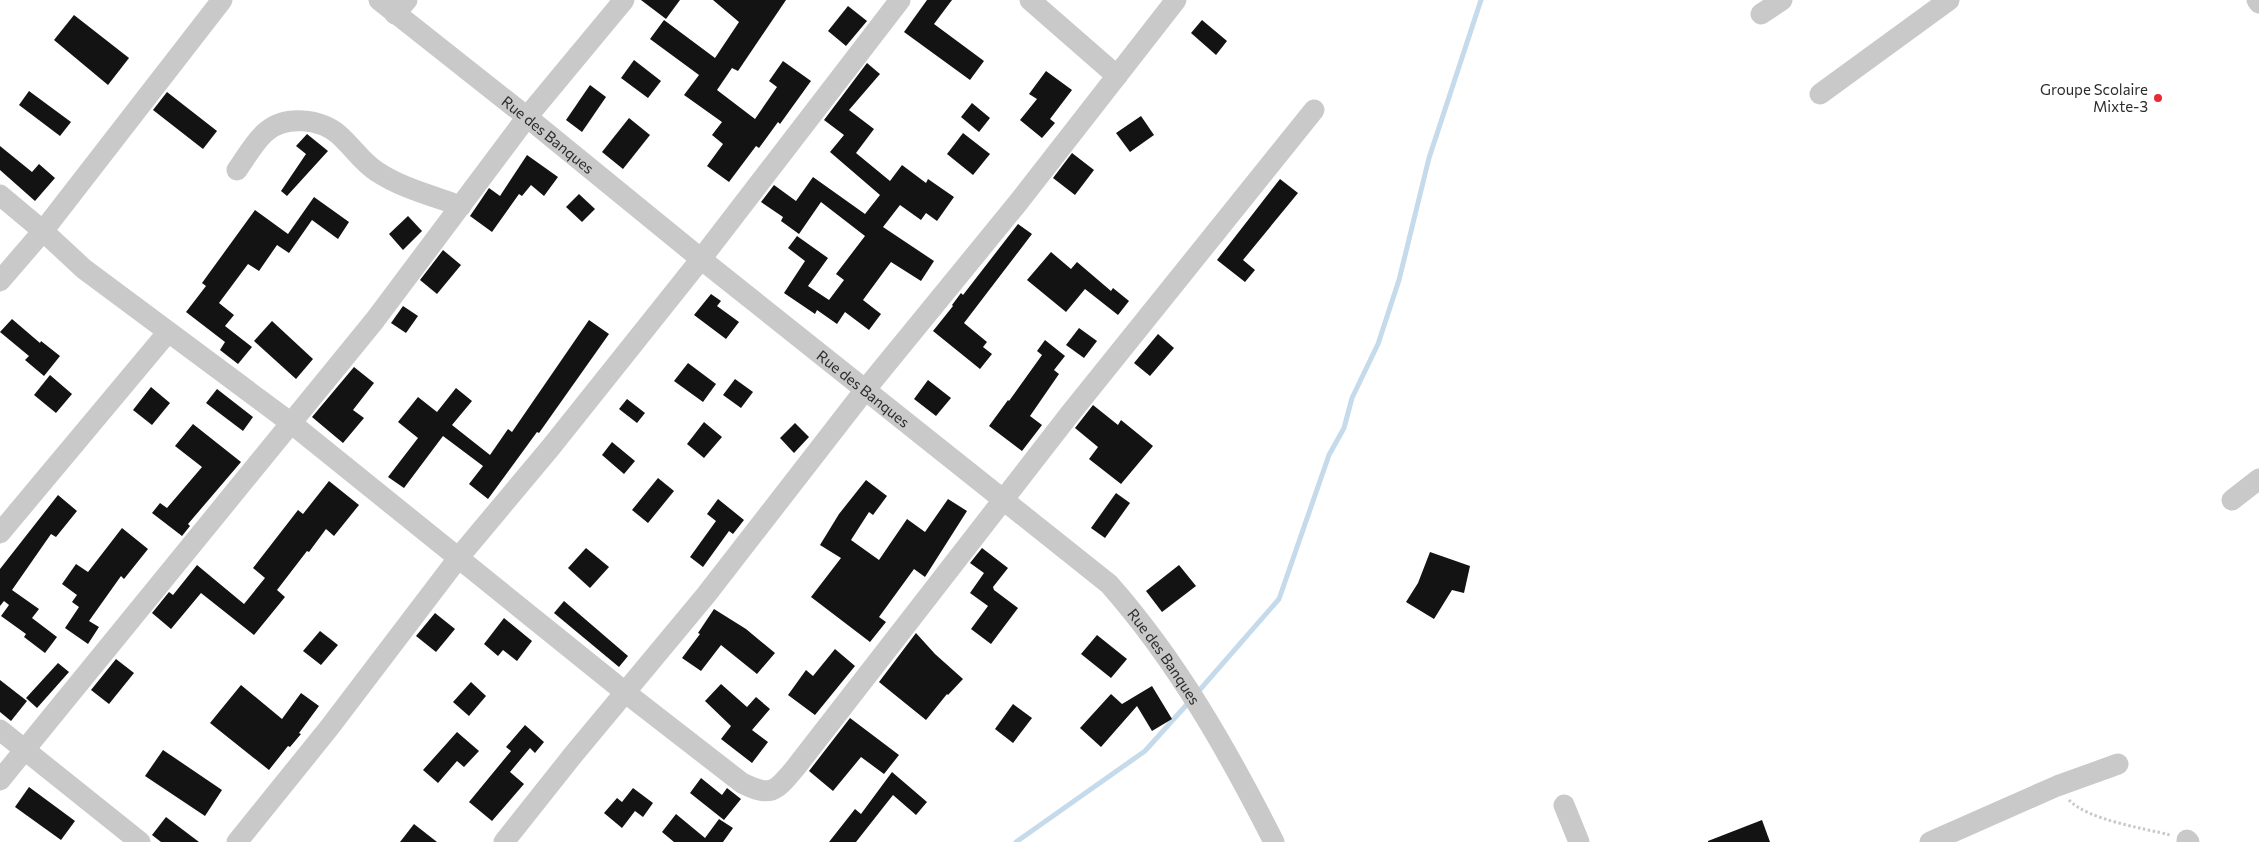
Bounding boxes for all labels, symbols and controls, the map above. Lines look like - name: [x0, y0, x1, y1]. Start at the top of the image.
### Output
- place label: Groupe Scolaire Mixte-3: [2040, 80, 2148, 115]
- street label: Rue des Banques: [498, 92, 598, 177]
- marker: Groupe Scolaire Mixte-3: [2152, 92, 2164, 104]
- street label: Rue des Banques: [813, 346, 914, 431]
- street label: Rue des Banques: [1124, 605, 1204, 708]

